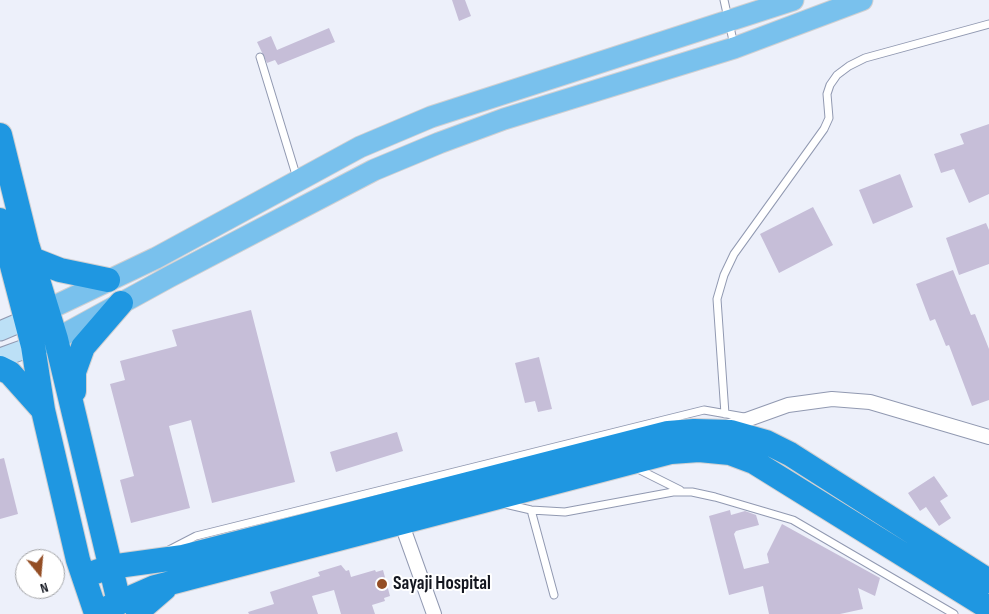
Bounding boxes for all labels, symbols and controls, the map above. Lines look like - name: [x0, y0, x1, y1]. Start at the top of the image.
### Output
- north arrow: [15, 549, 65, 599]
- place label: Sayaji Hospital: [393, 573, 491, 595]
- marker: Sayaji Hospital: [375, 577, 389, 591]
- text: N: [38, 579, 50, 597]

